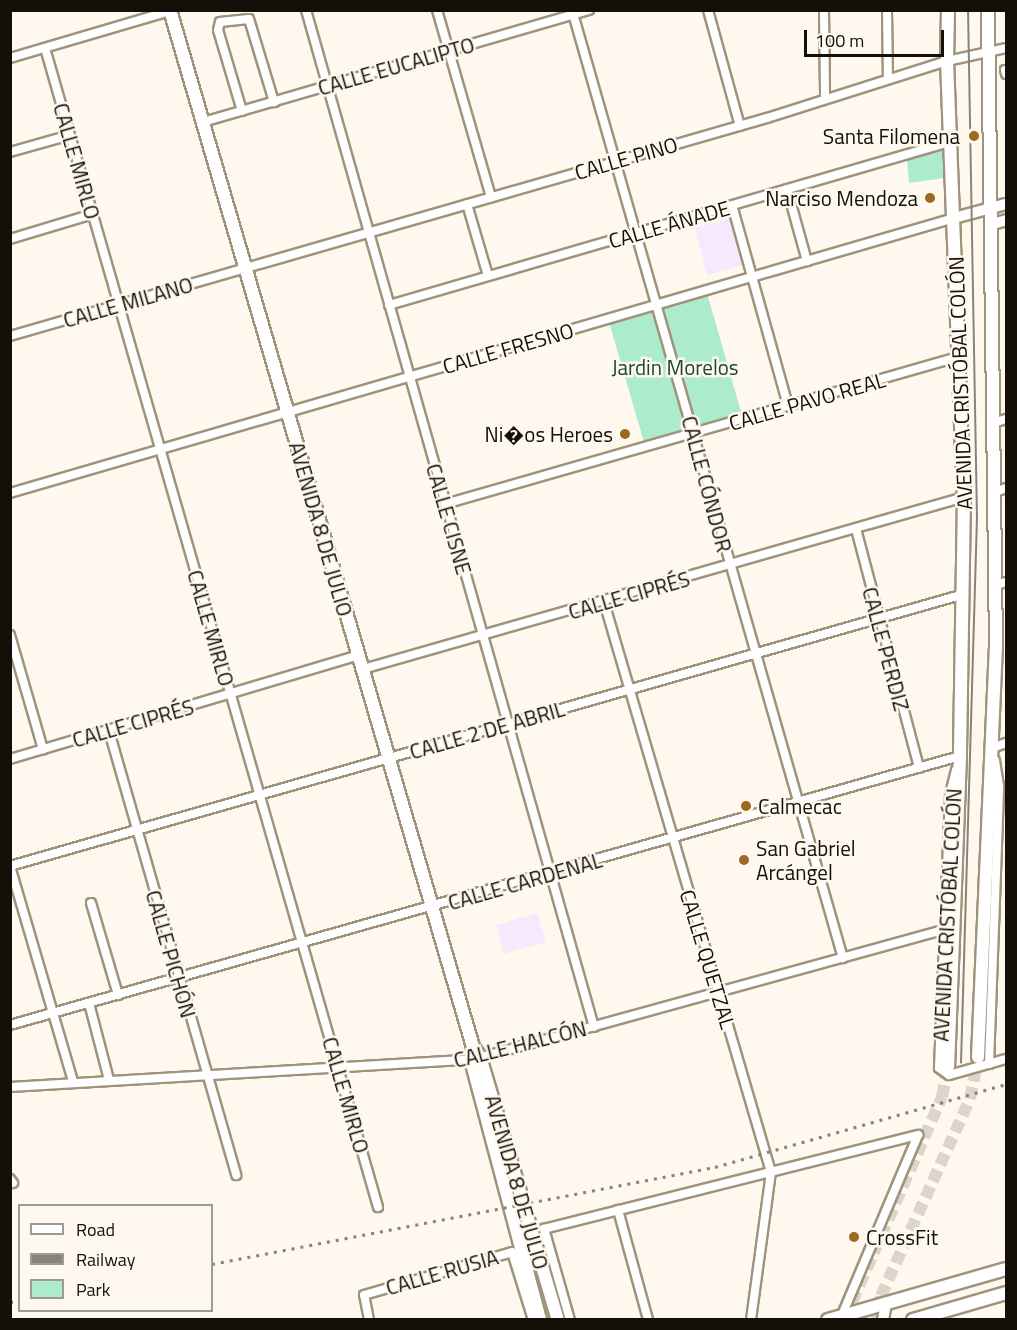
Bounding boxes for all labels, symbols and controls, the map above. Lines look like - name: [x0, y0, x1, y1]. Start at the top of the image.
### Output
- scale bar: [807, 18, 946, 56]
- text: 100 m: [815, 27, 864, 54]
- street label: CALLE EUCALIPTO: [315, 32, 477, 100]
- street label: CALLE MIRLO: [48, 100, 106, 222]
- place label: Santa Filomena: [823, 123, 960, 149]
- marker: Santa Filomena: [965, 127, 983, 145]
- street label: CALLE PINO: [572, 131, 680, 185]
- place label: Narciso Mendoza: [765, 185, 918, 211]
- marker: Narciso Mendoza: [923, 191, 937, 205]
- street label: CALLE ÁNADE: [606, 195, 732, 253]
- street label: AVENIDA CRISTÓBAL COLÓN: [943, 256, 977, 510]
- street label: CALLE MILANO: [60, 271, 196, 333]
- street label: CALLE FRESNO: [440, 317, 576, 379]
- park label: Jardin Morelos: [611, 354, 739, 380]
- street label: CALLE PAVO REAL: [726, 367, 888, 435]
- street label: CALLE CÓNDOR: [677, 413, 737, 555]
- place label: Ni�os Heroes: [485, 421, 613, 447]
- marker: Ni�os Heroes: [618, 427, 632, 441]
- street label: AVENIDA 8 DE JULIO: [284, 439, 358, 619]
- street label: CALLE CISNE: [421, 461, 477, 577]
- street label: CALLE CIPRÉS: [565, 566, 693, 624]
- street label: CALLE MIRLO: [182, 567, 240, 689]
- street label: CALLE PERDIZ: [857, 584, 915, 714]
- street label: CALLE CIPRÉS: [69, 694, 197, 752]
- street label: CALLE 2 DE ABRIL: [407, 696, 567, 764]
- street label: AVENIDA CRISTÓBAL COLÓN: [928, 788, 966, 1042]
- place label: Calmecac: [758, 793, 842, 819]
- marker: Calmecac: [739, 799, 753, 813]
- place label: San Gabriel Arcángel: [756, 835, 856, 885]
- street label: CALLE CARDENAL: [445, 847, 605, 915]
- marker: San Gabriel Arcángel: [737, 853, 751, 867]
- street label: CALLE QUETZAL: [675, 886, 741, 1032]
- street label: CALLE PICHÓN: [141, 887, 201, 1021]
- street label: CALLE HALCÓN: [451, 1015, 589, 1073]
- street label: CALLE MIRLO: [317, 1034, 375, 1156]
- street label: AVENIDA 8 DE JULIO: [480, 1092, 554, 1272]
- legend: [18, 1204, 213, 1312]
- text: Road: [76, 1216, 115, 1243]
- place label: CrossFit: [866, 1224, 938, 1250]
- marker: CrossFit: [847, 1230, 861, 1244]
- street label: CALLE RUSIA: [383, 1244, 501, 1300]
- text: Railway: [76, 1246, 135, 1273]
- text: Park: [76, 1276, 110, 1303]

